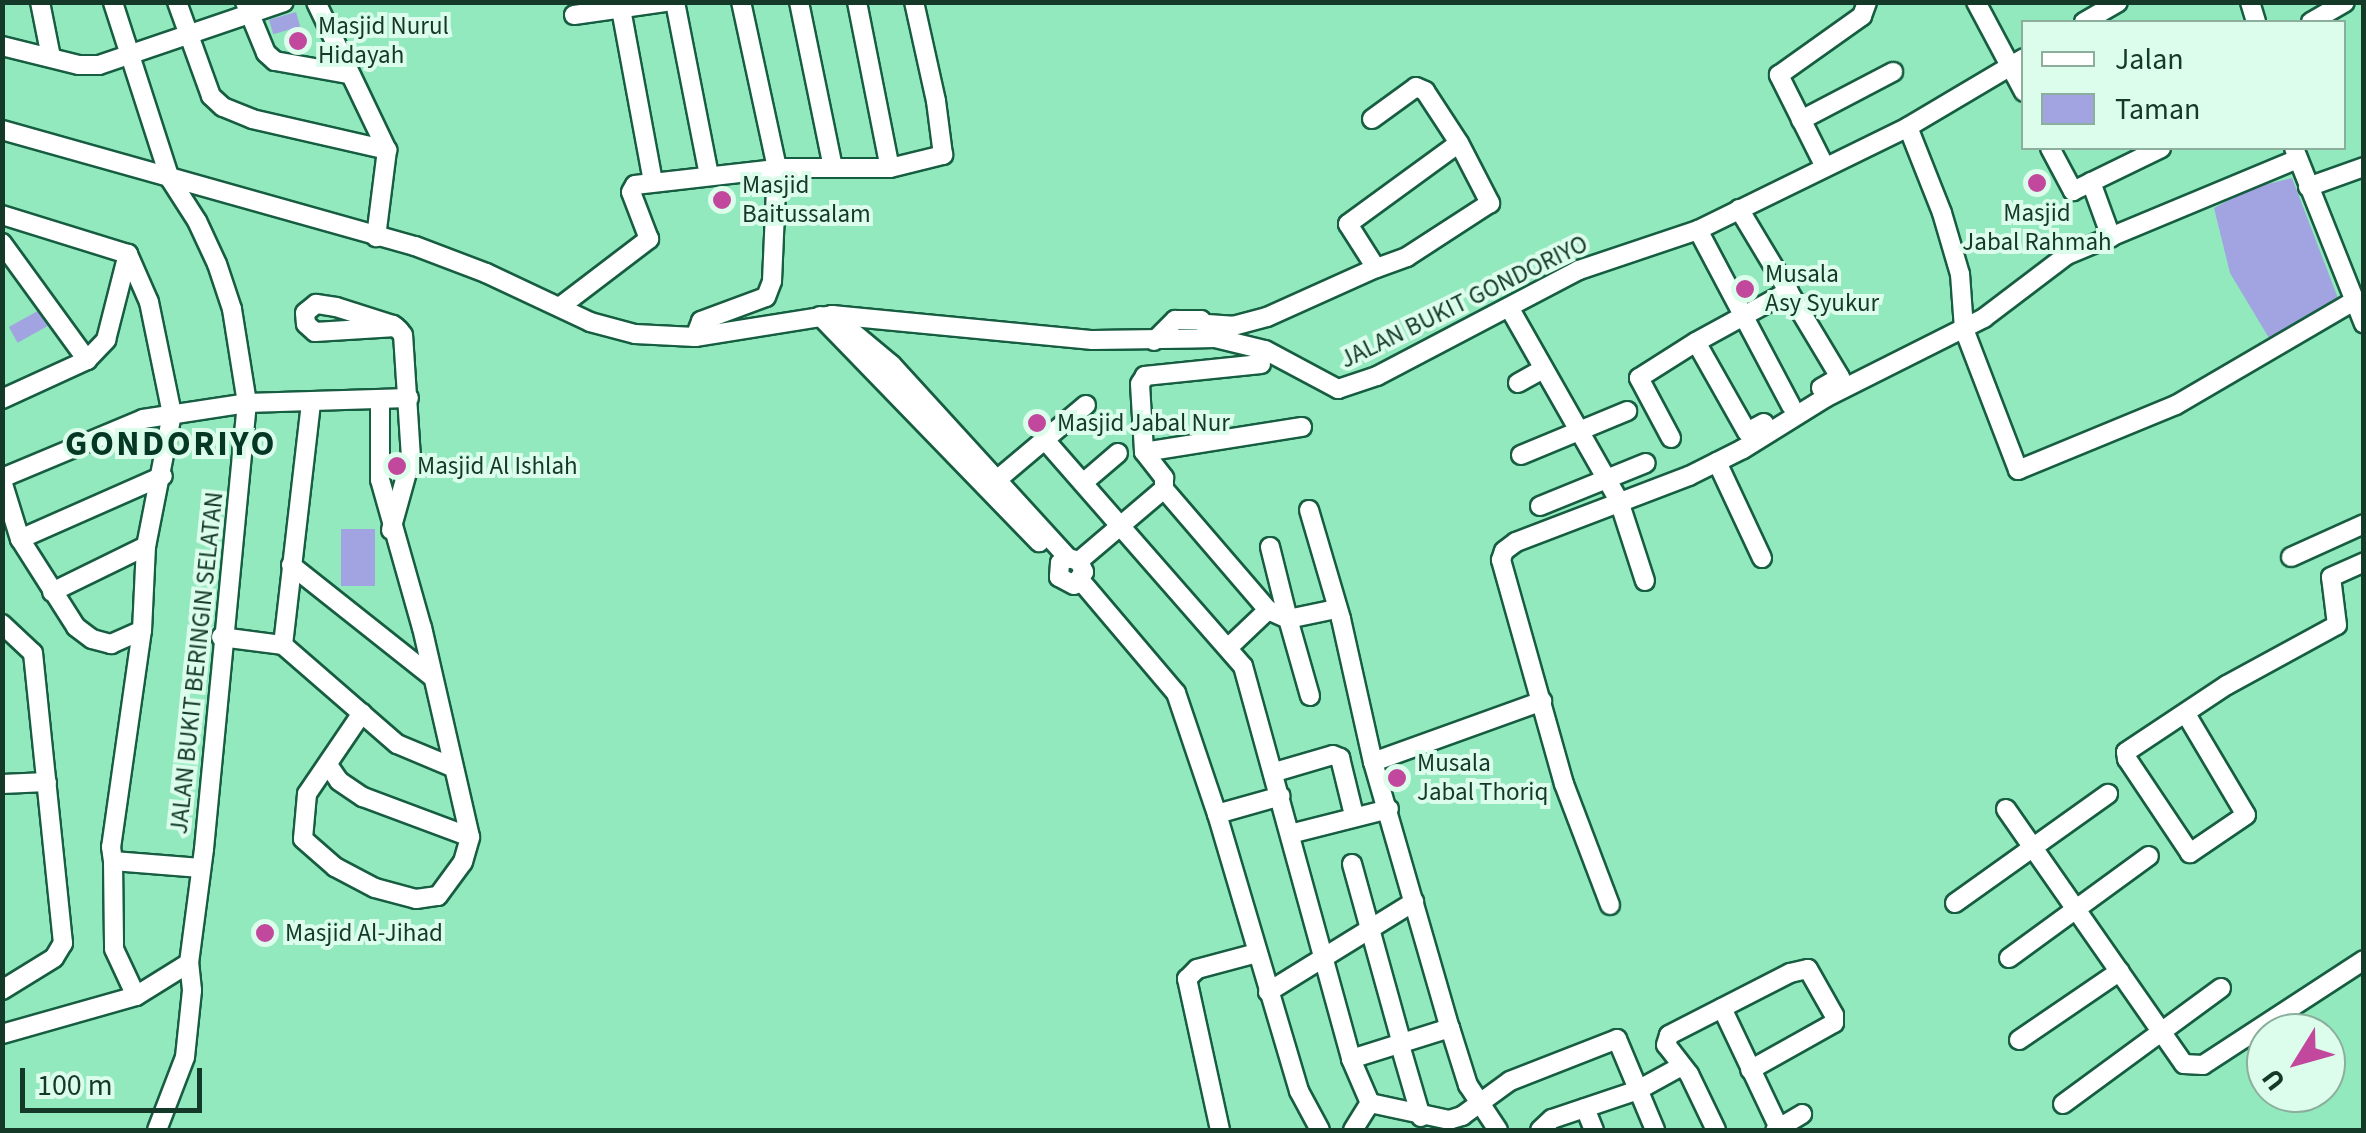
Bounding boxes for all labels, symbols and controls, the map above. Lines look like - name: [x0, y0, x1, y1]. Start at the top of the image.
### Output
- place label: Masjid Nurul Hidayah: [318, 12, 449, 71]
- legend: [2021, 20, 2346, 150]
- marker: Masjid Nurul Hidayah: [287, 30, 309, 52]
- text: Jalan: [2115, 38, 2184, 81]
- text: Taman: [2115, 88, 2200, 131]
- place label: Masjid Baitussalam: [742, 171, 871, 230]
- marker: Masjid Jabal Rahmah: [2026, 172, 2048, 194]
- marker: Masjid Baitussalam: [711, 189, 733, 211]
- place label: Masjid Jabal Rahmah: [1962, 199, 2112, 258]
- street label: JALAN BUKIT GONDORIYO: [1335, 229, 1593, 375]
- place label: Musala Asy Syukur: [1765, 260, 1879, 319]
- marker: Musala Asy Syukur: [1734, 278, 1756, 300]
- place label: Masjid Jabal Nur: [1057, 408, 1230, 438]
- marker: Masjid Jabal Nur: [1026, 412, 1048, 434]
- district label: GONDORIYO: [65, 423, 277, 465]
- place label: Masjid Al Ishlah: [417, 451, 578, 481]
- marker: Masjid Al Ishlah: [386, 455, 408, 477]
- street label: JALAN BUKIT BERINGIN SELATAN: [164, 490, 230, 836]
- place label: Musala Jabal Thoriq: [1417, 749, 1548, 808]
- marker: Musala Jabal Thoriq: [1386, 767, 1408, 789]
- place label: Masjid Al-Jihad: [285, 918, 443, 948]
- marker: Masjid Al-Jihad: [254, 922, 276, 944]
- north arrow: [2246, 1013, 2346, 1113]
- scale bar: [25, 1048, 208, 1110]
- text: U: [2252, 1060, 2295, 1099]
- text: 100 m: [37, 1064, 113, 1107]

